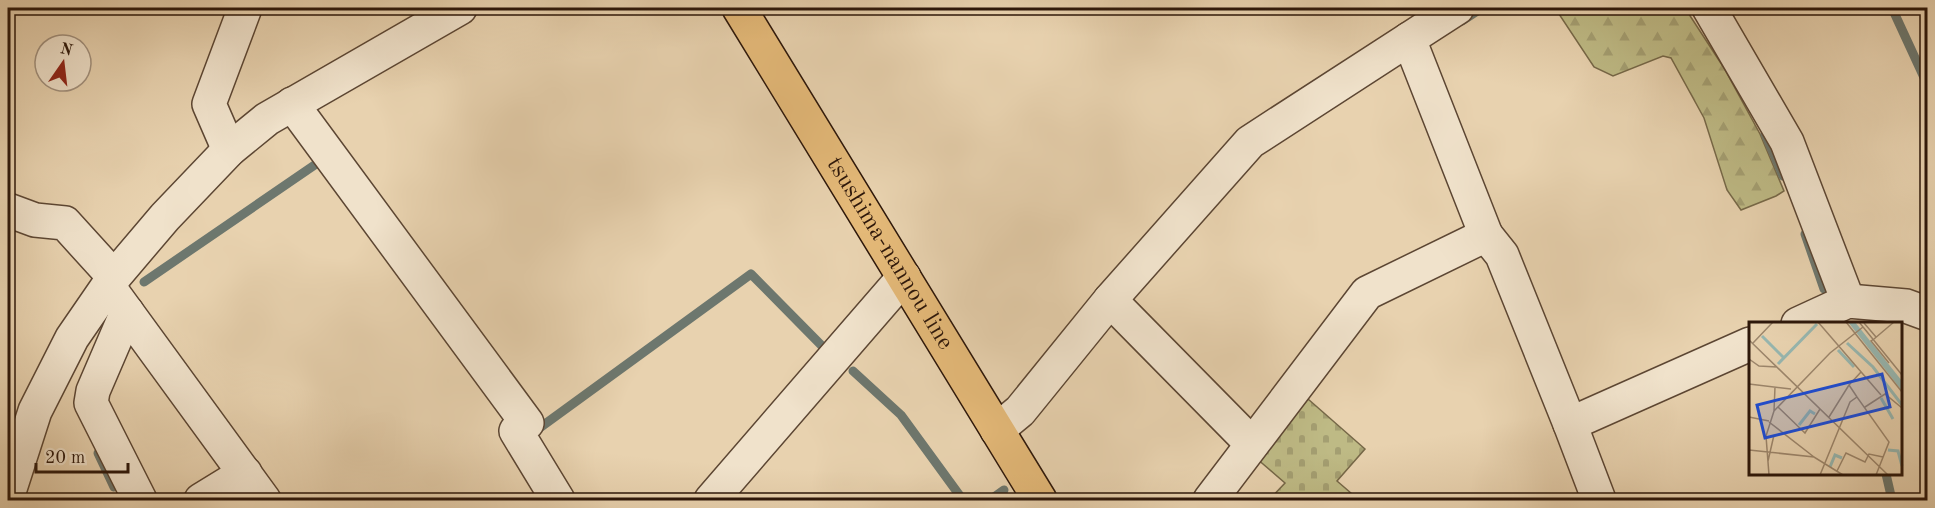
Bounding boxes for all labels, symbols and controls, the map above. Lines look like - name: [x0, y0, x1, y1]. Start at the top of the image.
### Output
- north arrow: [33, 33, 93, 93]
- text: N: [58, 41, 75, 60]
- street label: tsushima-nannou line: [821, 153, 957, 354]
- inset map: [1749, 322, 1902, 475]
- scale bar: [36, 436, 128, 474]
- text: 20 m: [45, 449, 85, 467]

